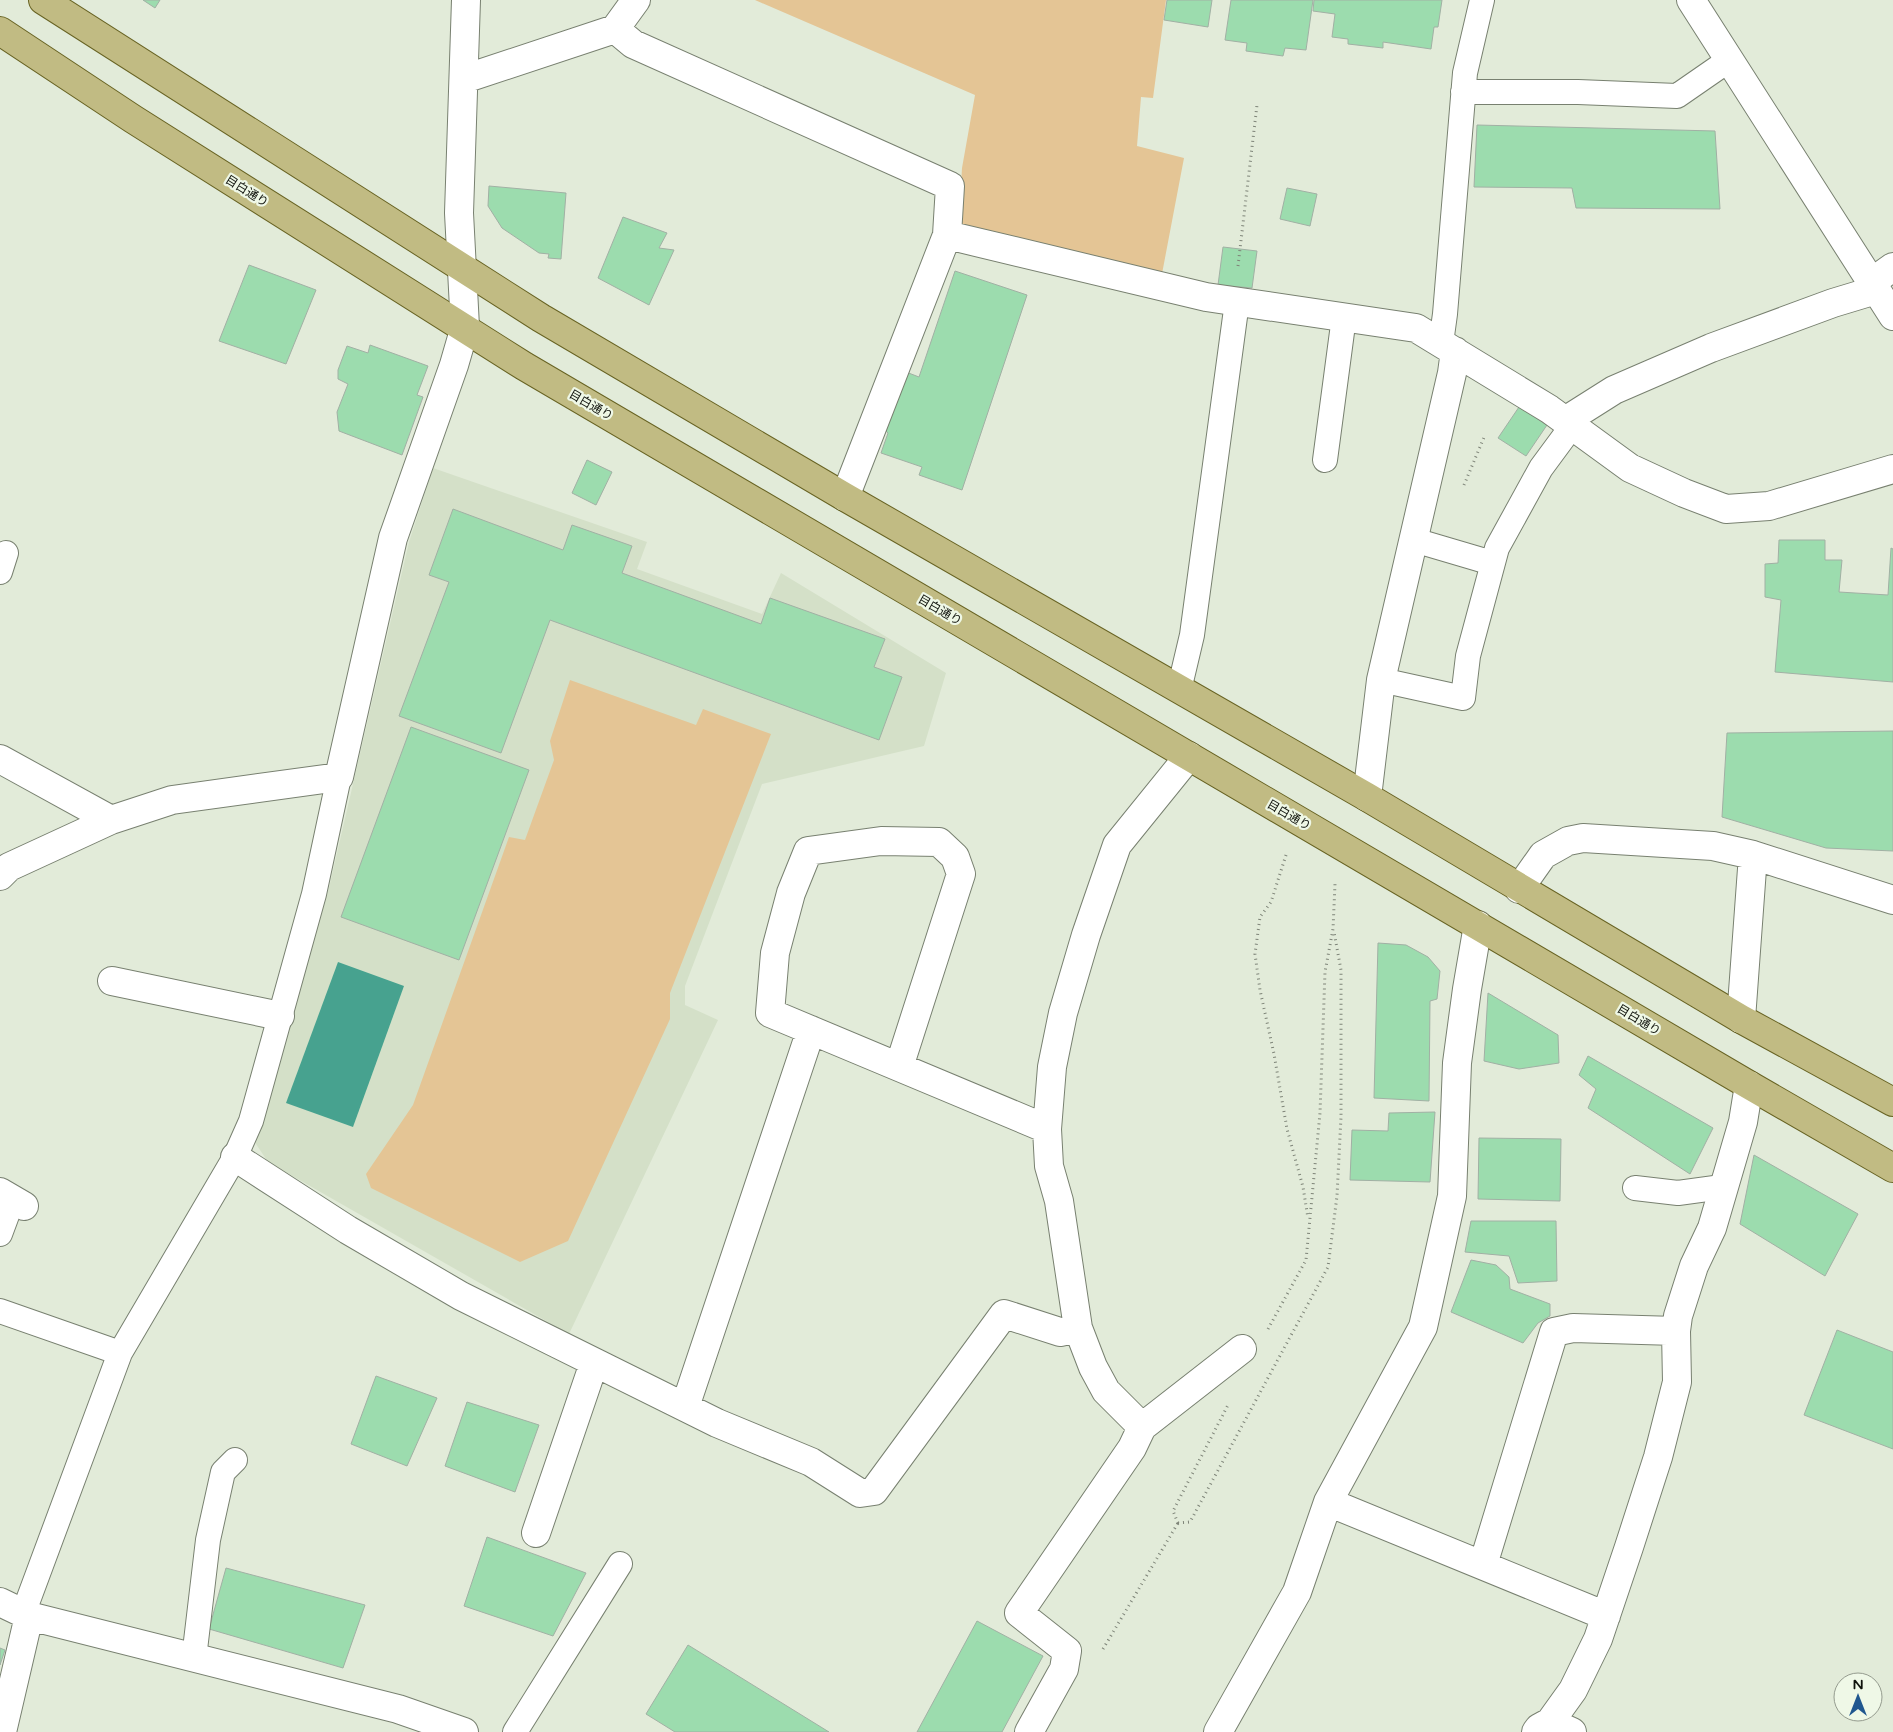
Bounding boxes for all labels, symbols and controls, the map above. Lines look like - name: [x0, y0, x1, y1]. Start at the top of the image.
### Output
- street label: 目白通り: [223, 172, 271, 210]
- street label: 目白通り: [567, 387, 615, 423]
- street label: 目白通り: [916, 592, 964, 628]
- street label: 目白通り: [1265, 797, 1313, 833]
- street label: 目白通り: [1615, 1002, 1663, 1038]
- north arrow: [1833, 1672, 1883, 1722]
- text: N: [1852, 1676, 1864, 1693]

